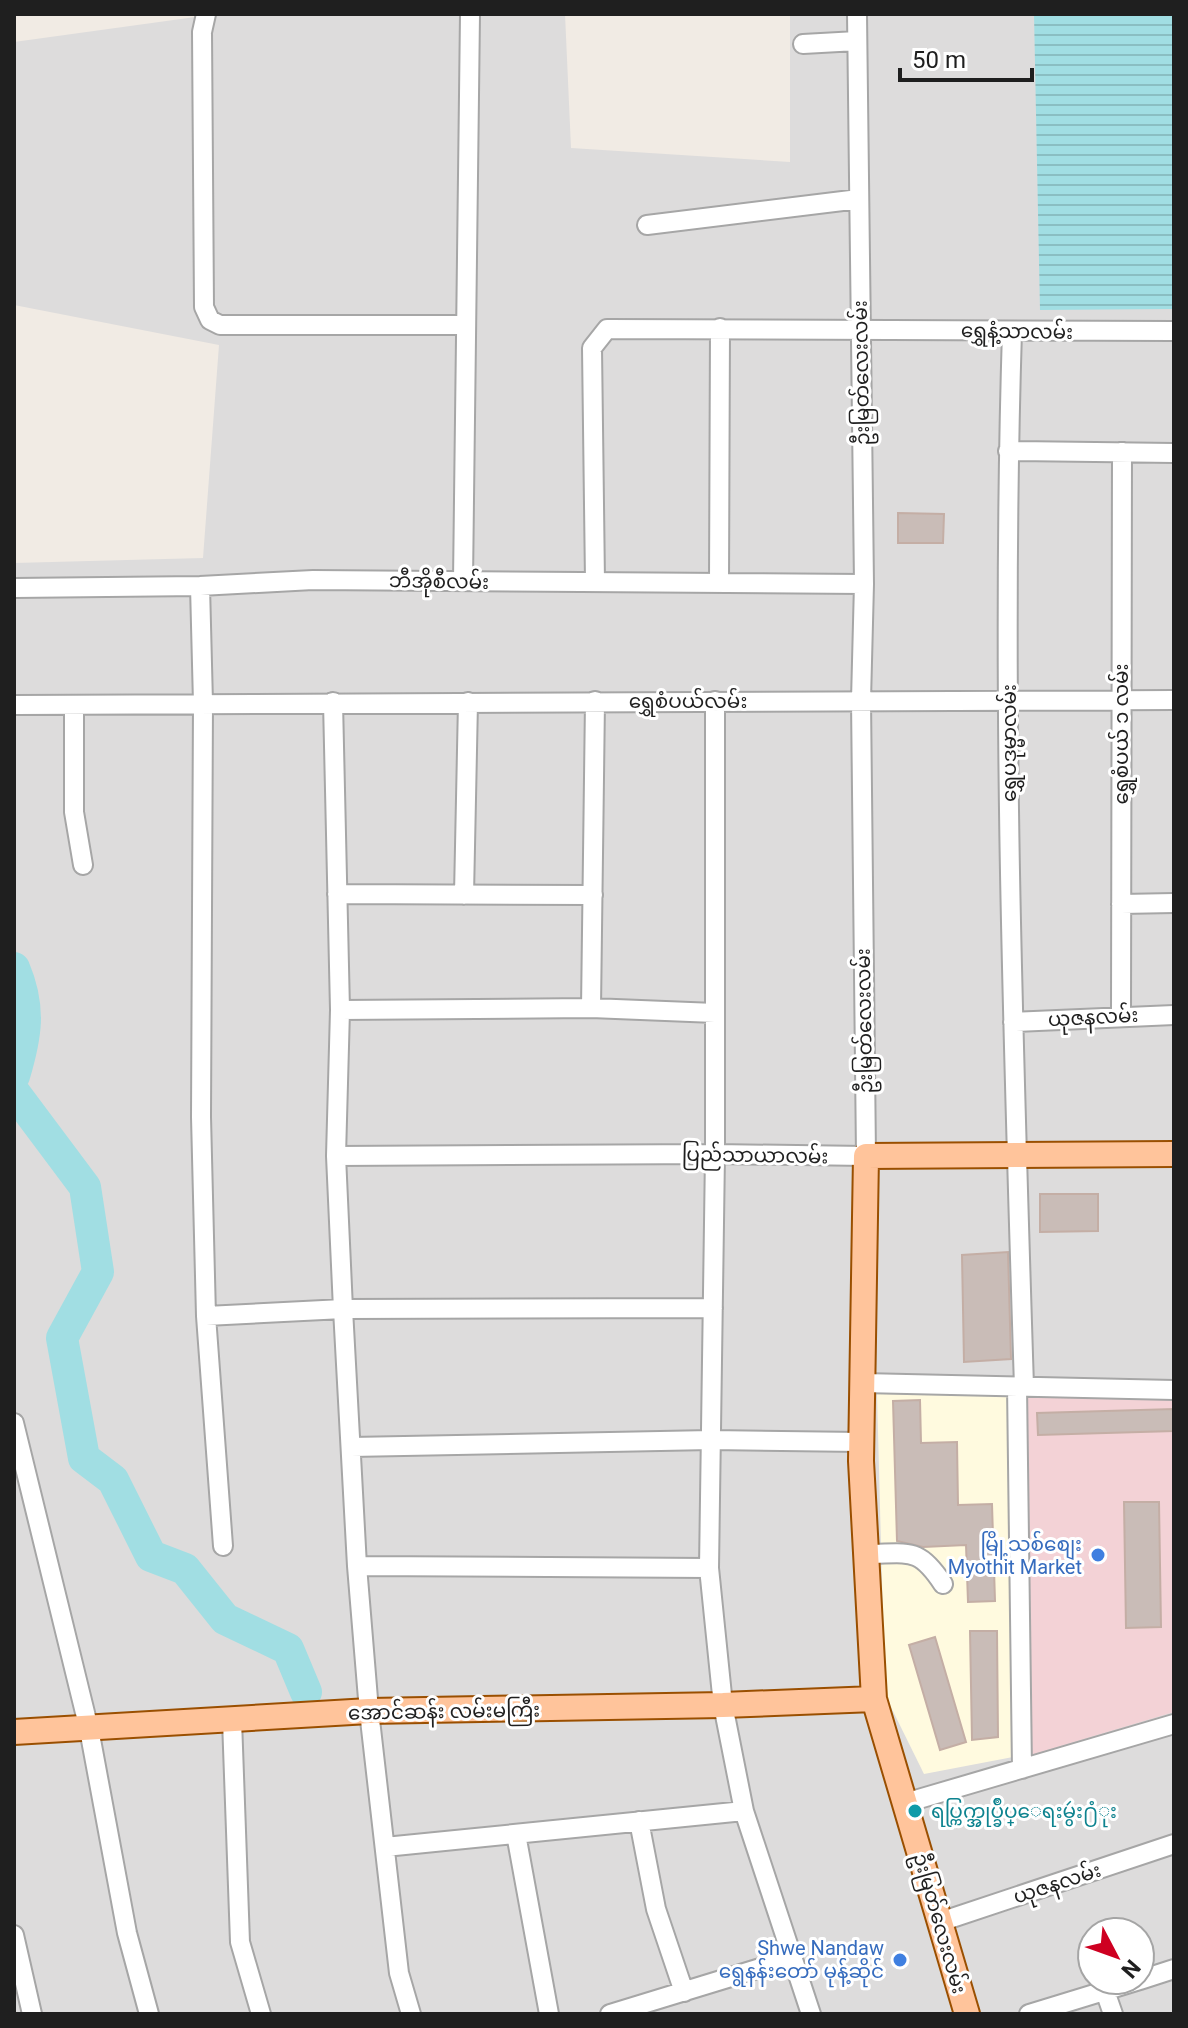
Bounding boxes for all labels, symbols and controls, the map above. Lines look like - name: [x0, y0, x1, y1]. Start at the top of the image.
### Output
- scale bar: [900, 32, 1032, 82]
- text: 50 m: [912, 46, 966, 74]
- street label: ဦးမြတ်လေးလမ်း: [846, 300, 878, 446]
- street label: ရွှေနံ့သာလမ်း: [961, 316, 1073, 348]
- street label: ဘီအိုစီလမ်း: [389, 566, 489, 599]
- street label: ရွှေစံပယ် ၁ လမ်း: [1107, 663, 1137, 805]
- street label: ရွှေပဒုမ္မာလမ်း: [995, 684, 1026, 802]
- street label: ရွှေစံပယ်လမ်း: [629, 687, 747, 717]
- street label: ဦးမြတ်လေးလမ်း: [849, 948, 881, 1094]
- street label: ယုဇနလမ်း: [1047, 1001, 1139, 1036]
- street label: ပြည်သာယာလမ်း: [681, 1140, 828, 1172]
- place label: မြို့သစ်စျေး Myothit Market: [948, 1530, 1082, 1579]
- marker: မြို့သစ်စျေး Myothit Market: [1089, 1546, 1107, 1564]
- street label: အောင်ဆန်း လမ်းမကြီး: [348, 1695, 540, 1729]
- place label: ရပ္ကြက္အုပ္ခ်ဳပ္ေရးမွဴး႐ံုး: [931, 1797, 1117, 1828]
- marker: ရပ္ကြက္အုပ္ခ်ဳပ္ေရးမွဴး႐ံုး: [906, 1802, 924, 1820]
- street label: ဦးမြတ်လေးလမ်း: [905, 1849, 974, 1997]
- street label: ယုဇနလမ်း: [1010, 1856, 1105, 1913]
- north arrow: [1076, 1916, 1156, 1996]
- place label: Shwe Nandaw ရွေနန်းတော် မုန့်ဆိုင်: [719, 1936, 884, 1988]
- marker: Shwe Nandaw ရွေနန်းတော် မုန့်ဆိုင်: [891, 1951, 909, 1969]
- text: N: [1116, 1955, 1145, 1983]

